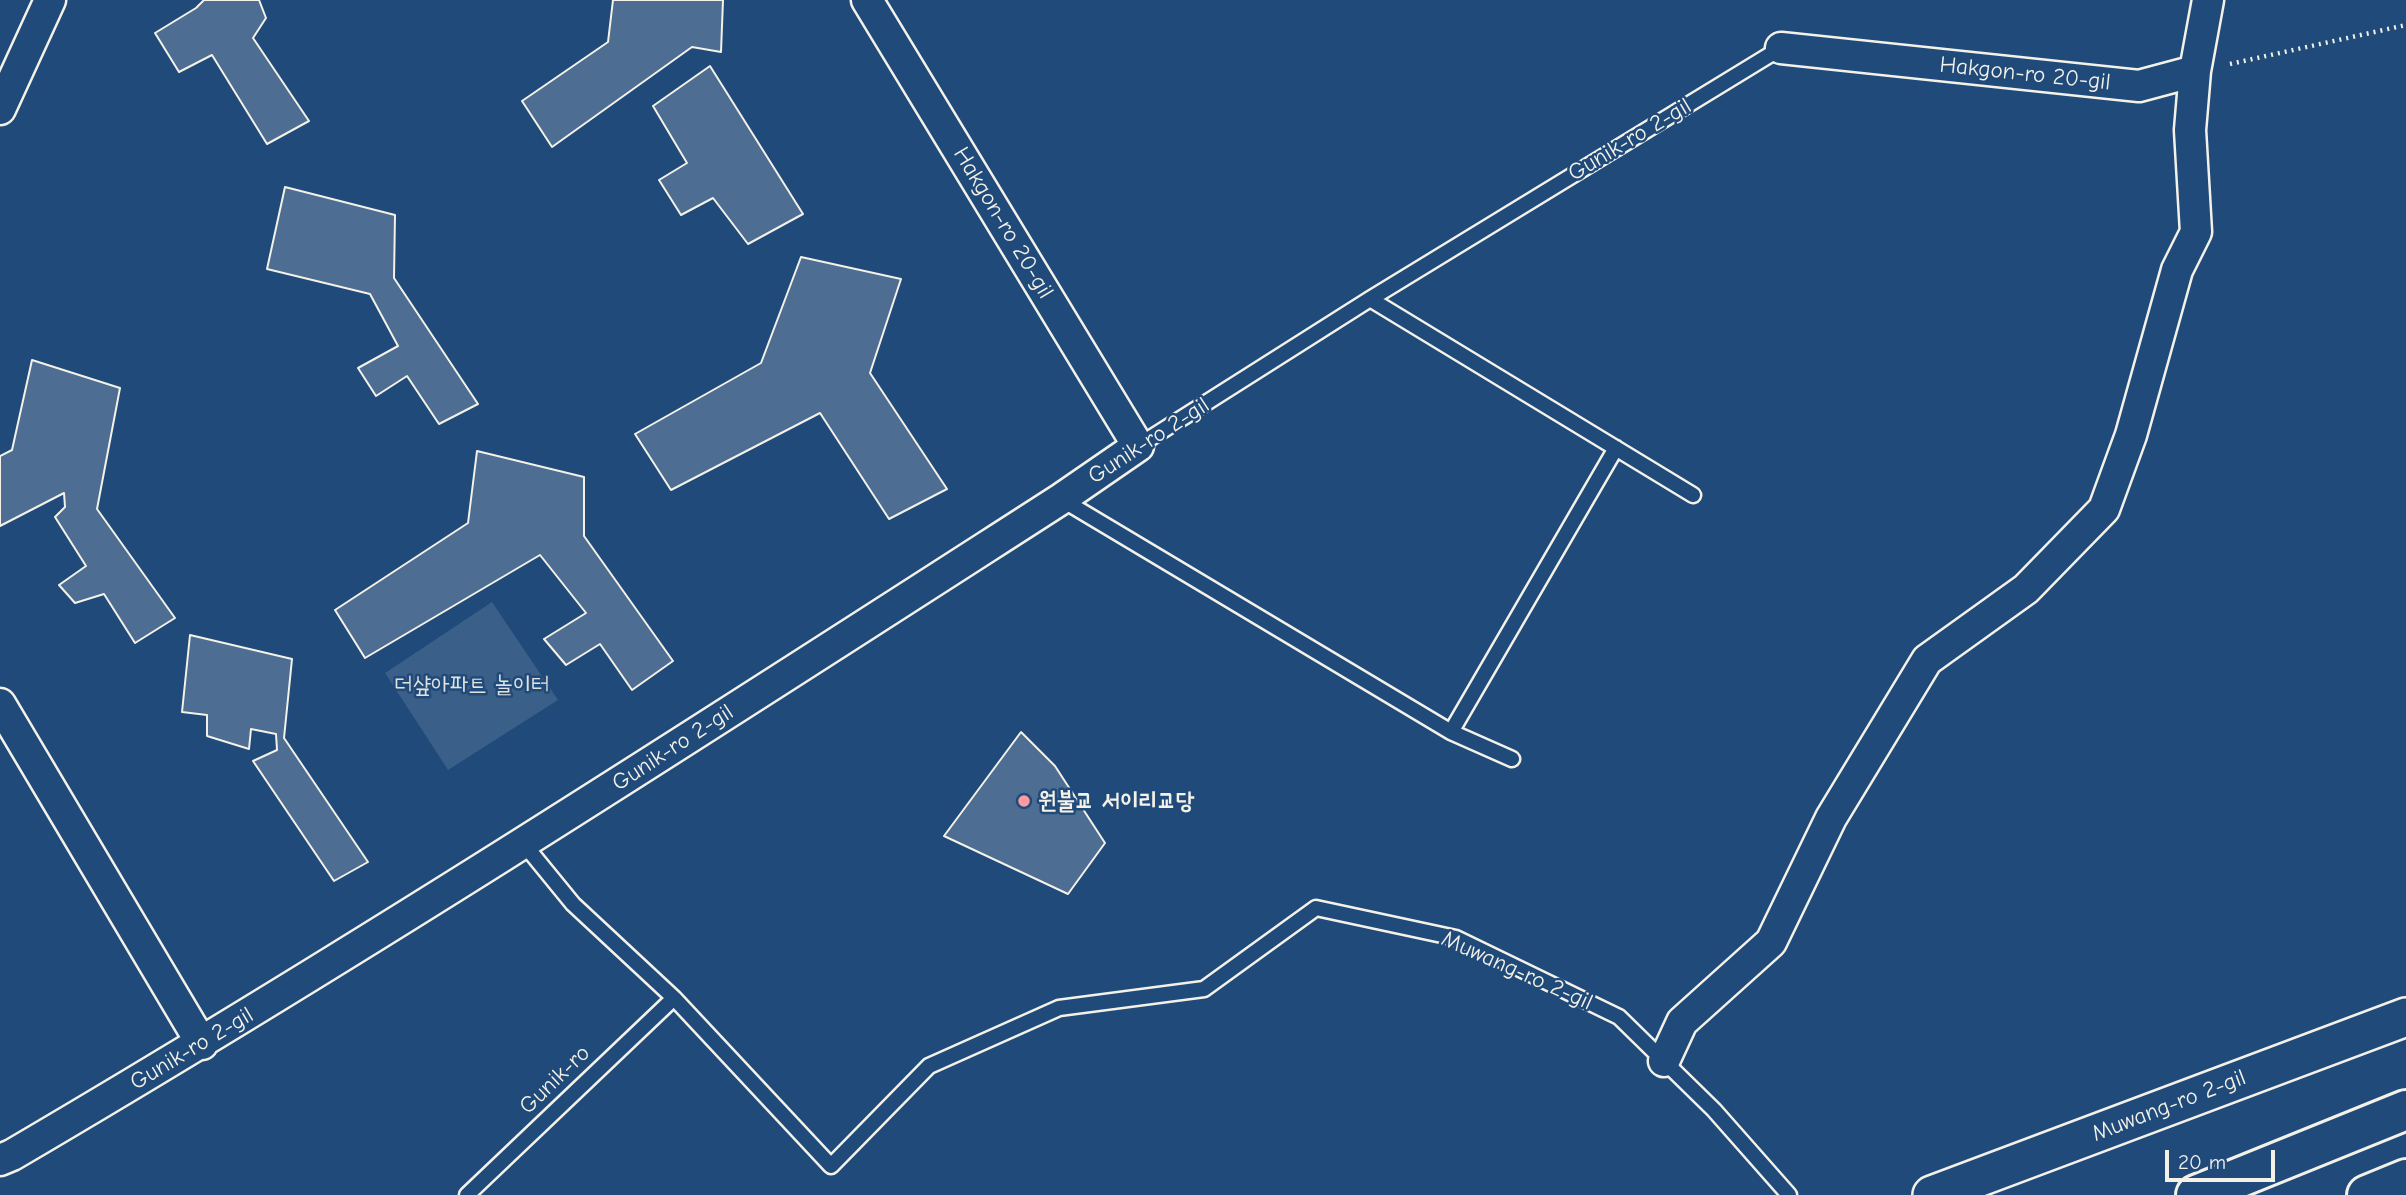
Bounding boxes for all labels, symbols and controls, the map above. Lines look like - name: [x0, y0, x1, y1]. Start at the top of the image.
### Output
- street label: Hakgon-ro 20-gil: [1938, 51, 2112, 97]
- street label: Gunik-ro 2-gil: [1563, 92, 1697, 188]
- street label: Hakgon-ro 20-gil: [947, 142, 1059, 304]
- street label: Gunik-ro 2-gil: [1083, 392, 1215, 490]
- park label: 더샾아파트 놀이터: [394, 671, 550, 699]
- street label: Gunik-ro 2-gil: [607, 699, 739, 797]
- place label: 원불교 서이리교당: [1038, 787, 1194, 815]
- marker: 원불교 서이리교당: [1016, 793, 1032, 809]
- street label: Muwang-ro 2-gil: [1437, 925, 1597, 1017]
- street label: Gunik-ro 2-gil: [125, 1001, 259, 1097]
- street label: Gunik-ro: [514, 1040, 596, 1120]
- street label: Muwang-ro 2-gil: [2088, 1064, 2250, 1148]
- scale bar: [2168, 1136, 2278, 1180]
- text: 20 m: [2178, 1150, 2226, 1174]

